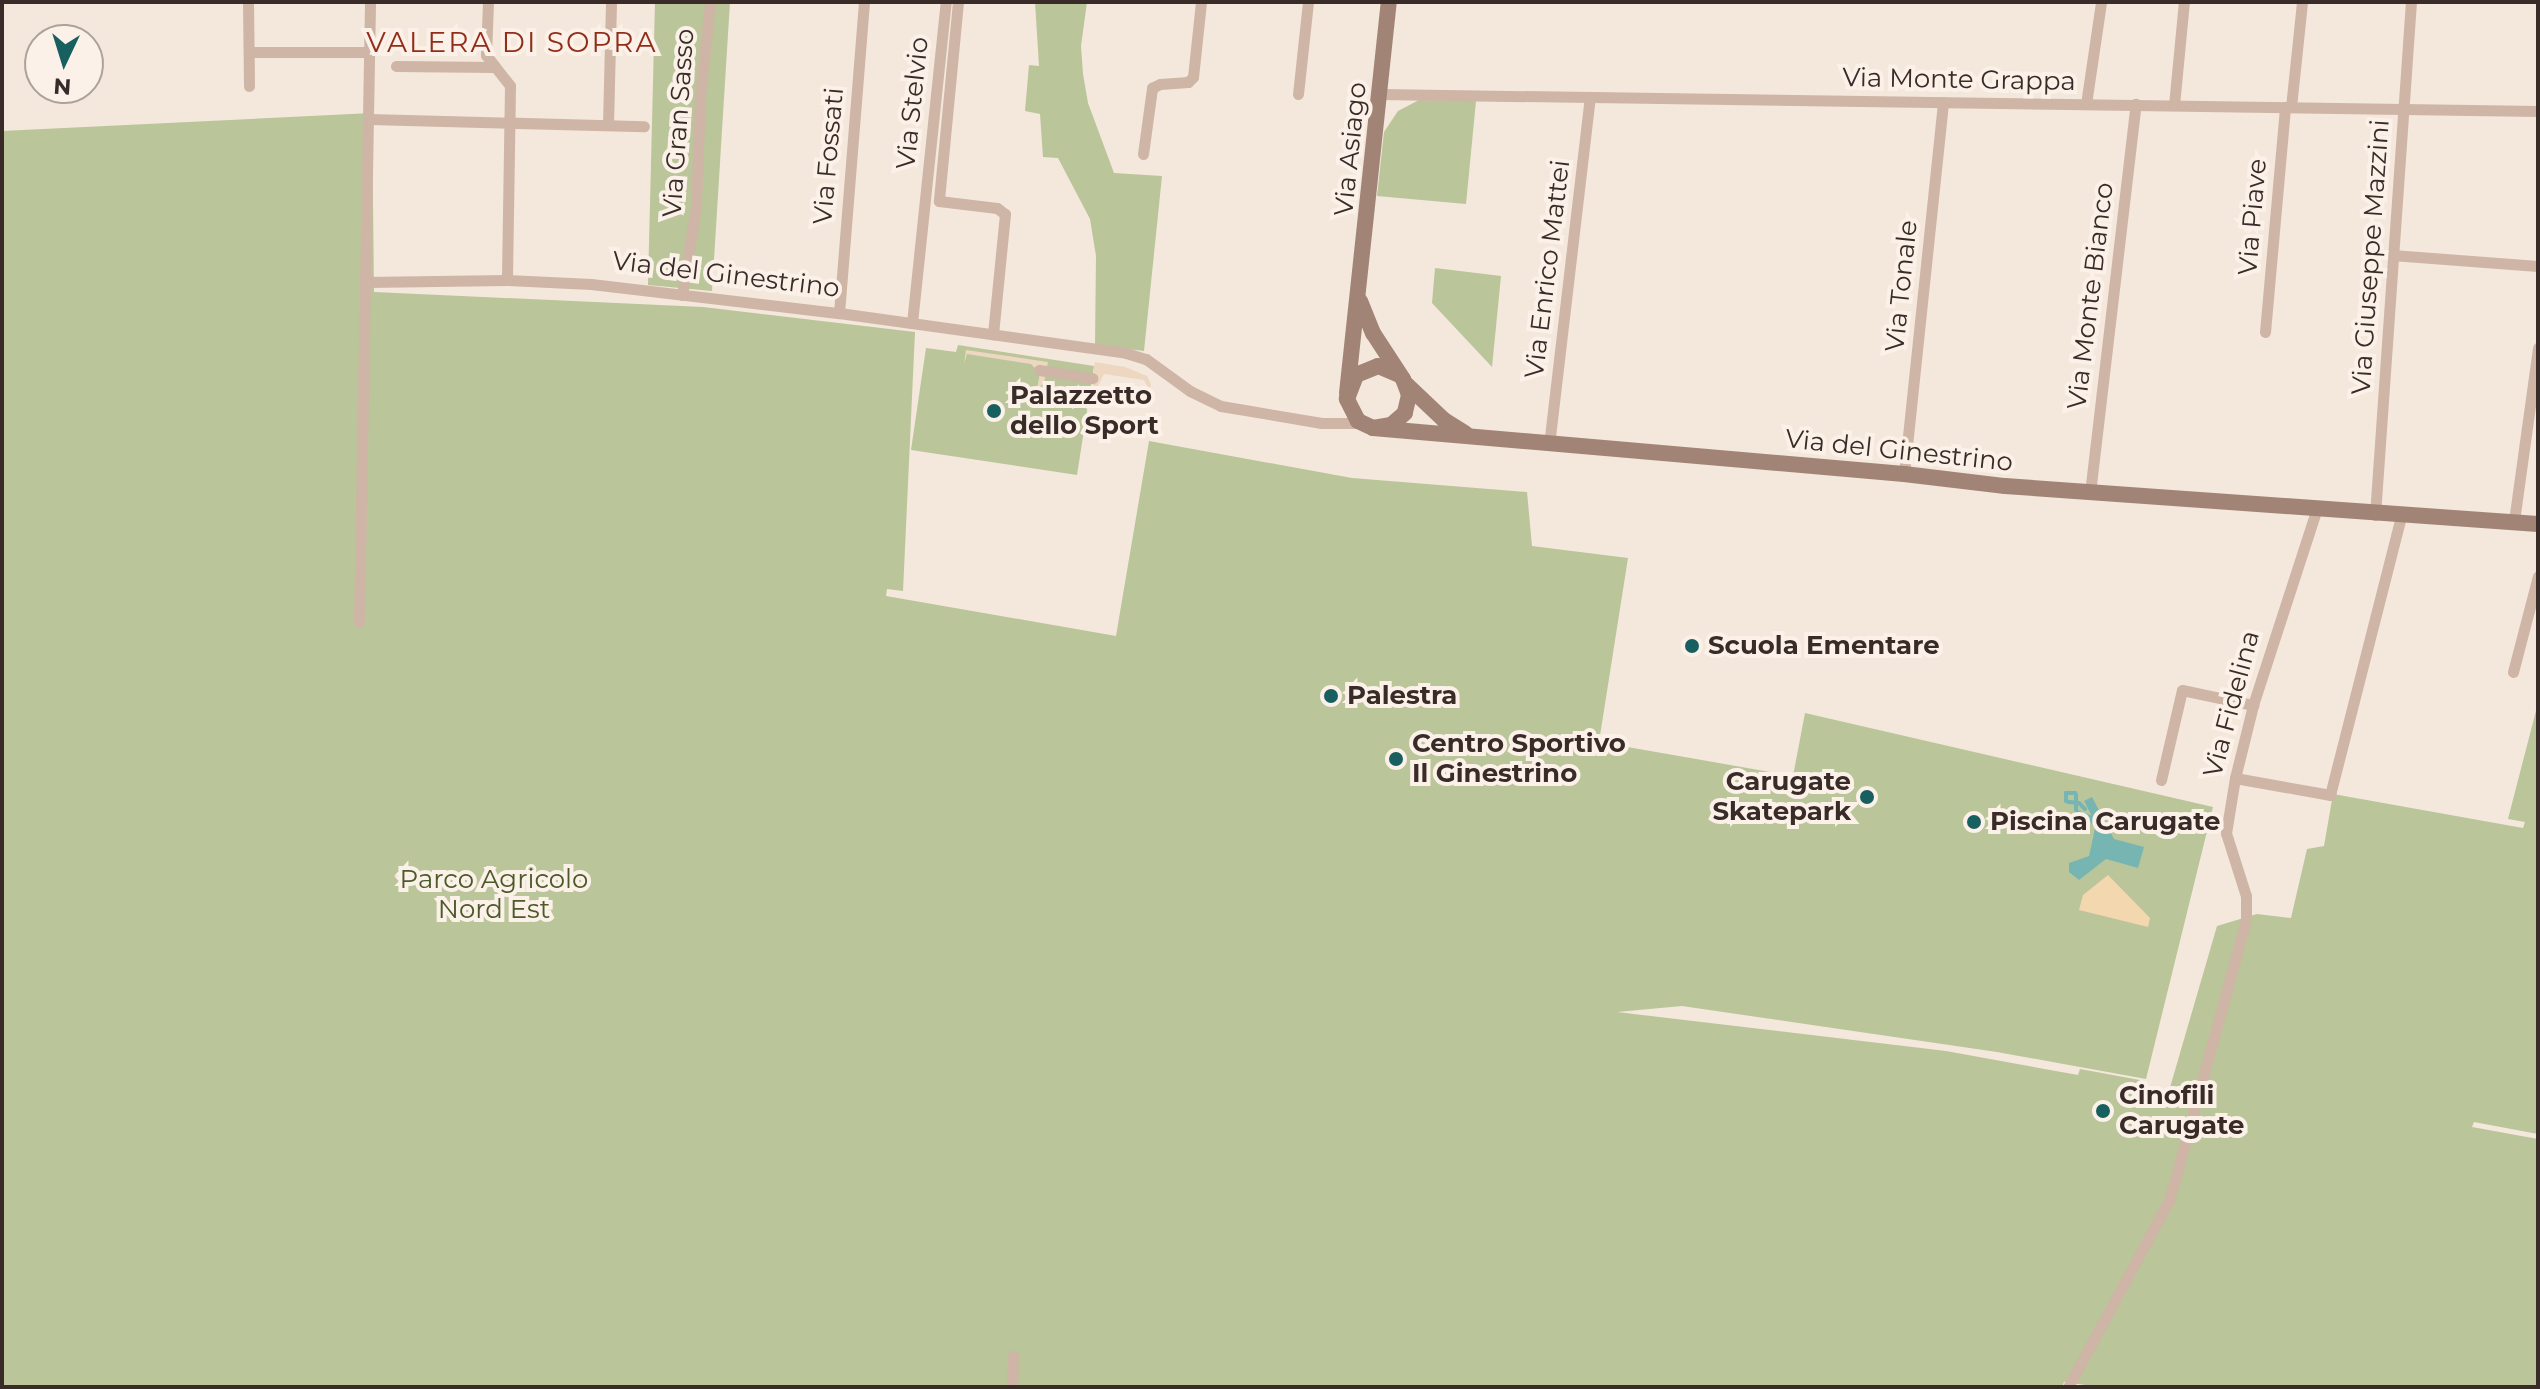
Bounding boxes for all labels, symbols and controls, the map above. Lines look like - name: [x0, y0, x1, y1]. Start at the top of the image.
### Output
- north arrow: [24, 24, 104, 104]
- district label: VALERA DI SOPRA: [366, 25, 658, 59]
- street label: Via Gran Sasso: [657, 28, 701, 218]
- street label: Via Stelvio: [891, 35, 935, 171]
- street label: Via Monte Grappa: [1842, 62, 2076, 98]
- text: N: [53, 72, 72, 101]
- street label: Via Asiago: [1328, 80, 1374, 218]
- street label: Via Fossati: [807, 86, 851, 226]
- street label: Via Giuseppe Mazzini: [2346, 118, 2396, 396]
- street label: Via Piave: [2232, 157, 2274, 277]
- street label: Via Enrico Mattei: [1519, 158, 1577, 380]
- street label: Via Monte Bianco: [2062, 181, 2120, 411]
- street label: Via Tonale: [1880, 219, 1924, 353]
- street label: Via del Ginestrino: [611, 246, 841, 304]
- place label: Palazzetto dello Sport: [1010, 380, 1159, 442]
- marker: Palazzetto dello Sport: [985, 402, 1003, 420]
- street label: Via del Ginestrino: [1784, 424, 2014, 478]
- street label: Via Fidelina: [2197, 627, 2267, 781]
- place label: Scuola Ementare: [1708, 630, 1940, 662]
- marker: Scuola Ementare: [1683, 637, 1701, 655]
- place label: Palestra: [1347, 680, 1457, 712]
- marker: Palestra: [1322, 687, 1340, 705]
- place label: Centro Sportivo Il Ginestrino: [1412, 728, 1626, 790]
- marker: Centro Sportivo Il Ginestrino: [1387, 750, 1405, 768]
- place label: Carugate Skatepark: [1712, 766, 1851, 828]
- marker: Carugate Skatepark: [1858, 788, 1876, 806]
- place label: Piscina Carugate: [1990, 806, 2220, 838]
- marker: Piscina Carugate: [1965, 813, 1983, 831]
- park label: Parco Agricolo Nord Est: [400, 864, 588, 926]
- place label: Cinofili Carugate: [2119, 1080, 2244, 1142]
- marker: Cinofili Carugate: [2094, 1102, 2112, 1120]

